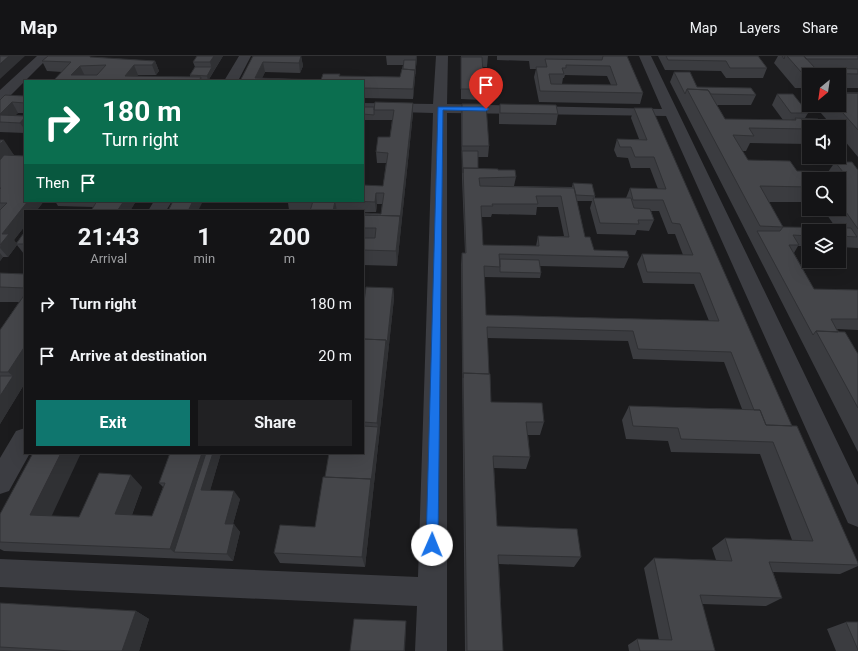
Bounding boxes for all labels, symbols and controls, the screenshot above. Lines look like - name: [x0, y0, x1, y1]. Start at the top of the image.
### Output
- text: Map: [20, 16, 58, 39]
- text: Map: [690, 20, 717, 36]
- text: Layers: [739, 20, 780, 36]
- text: Share: [802, 20, 838, 36]
- pin: [469, 68, 503, 109]
- north arrow: [802, 68, 846, 112]
- map controls: [802, 68, 846, 268]
- icon: arrive: [475, 74, 497, 96]
- text: 180 m: [102, 95, 181, 128]
- icon: right: [36, 96, 88, 148]
- button: sound: [802, 120, 846, 164]
- text: Turn right: [102, 129, 179, 150]
- icon: arrive: [77, 172, 99, 194]
- button: search: [802, 172, 846, 216]
- text: Then: [36, 174, 69, 192]
- text: 21:43: [78, 223, 140, 251]
- text: 1: [197, 223, 211, 251]
- text: 200: [269, 223, 310, 251]
- button: layers: [802, 224, 846, 268]
- text: Arrival: [90, 251, 127, 266]
- text: min: [193, 251, 215, 266]
- text: m: [284, 251, 295, 266]
- icon: right: [36, 293, 58, 315]
- text: Turn right: [70, 295, 136, 313]
- text: 180 m: [310, 295, 352, 313]
- icon: arrive: [36, 345, 58, 367]
- text: Arrive at destination: [70, 347, 207, 365]
- text: 20 m: [318, 347, 352, 365]
- button: Exit: [36, 400, 190, 446]
- button: Share: [198, 400, 352, 446]
- position arrow: [411, 524, 453, 566]

